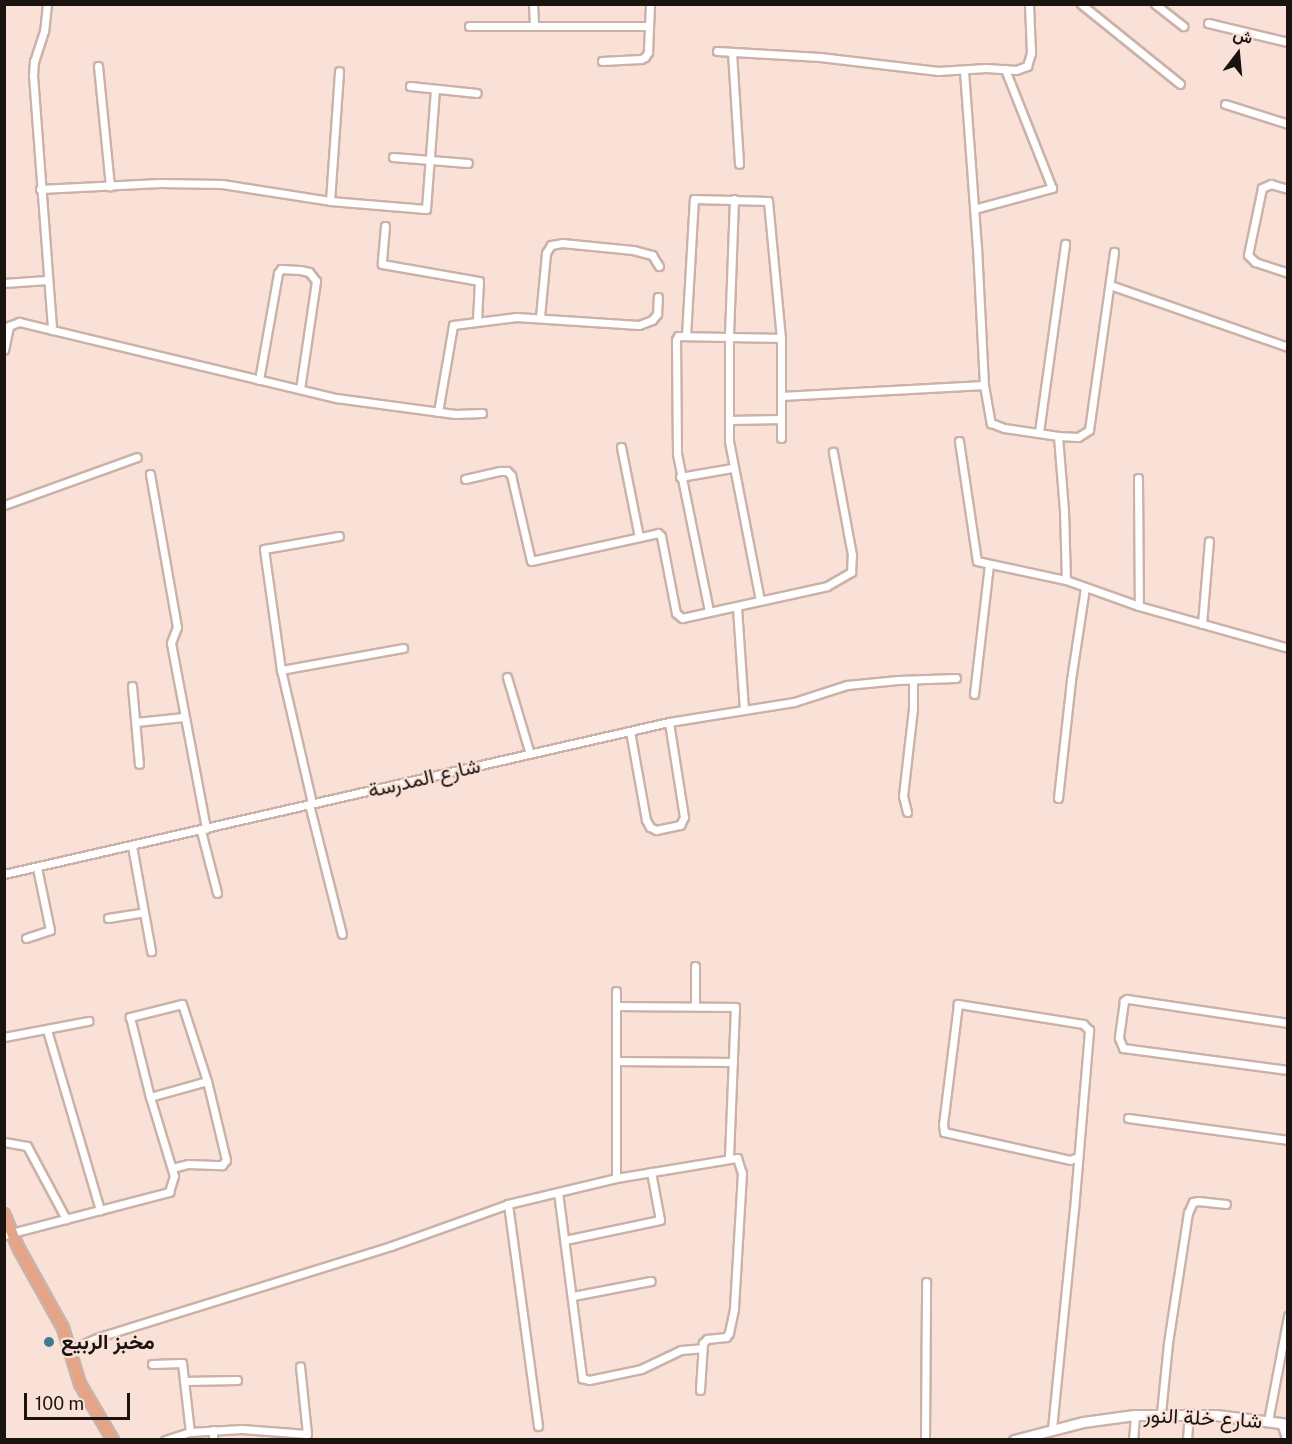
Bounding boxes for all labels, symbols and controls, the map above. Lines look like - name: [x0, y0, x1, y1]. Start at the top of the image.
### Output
- north arrow: [1208, 24, 1268, 84]
- text: ش: [1231, 24, 1255, 48]
- street label: شارع المدرسة: [365, 753, 483, 803]
- place label: مخبز الربيع: [61, 1329, 155, 1355]
- marker: مخبز الربيع: [42, 1335, 56, 1349]
- scale bar: [27, 1381, 134, 1419]
- text: 100 m: [35, 1393, 84, 1414]
- street label: شارع خلة النور: [1143, 1402, 1263, 1434]

